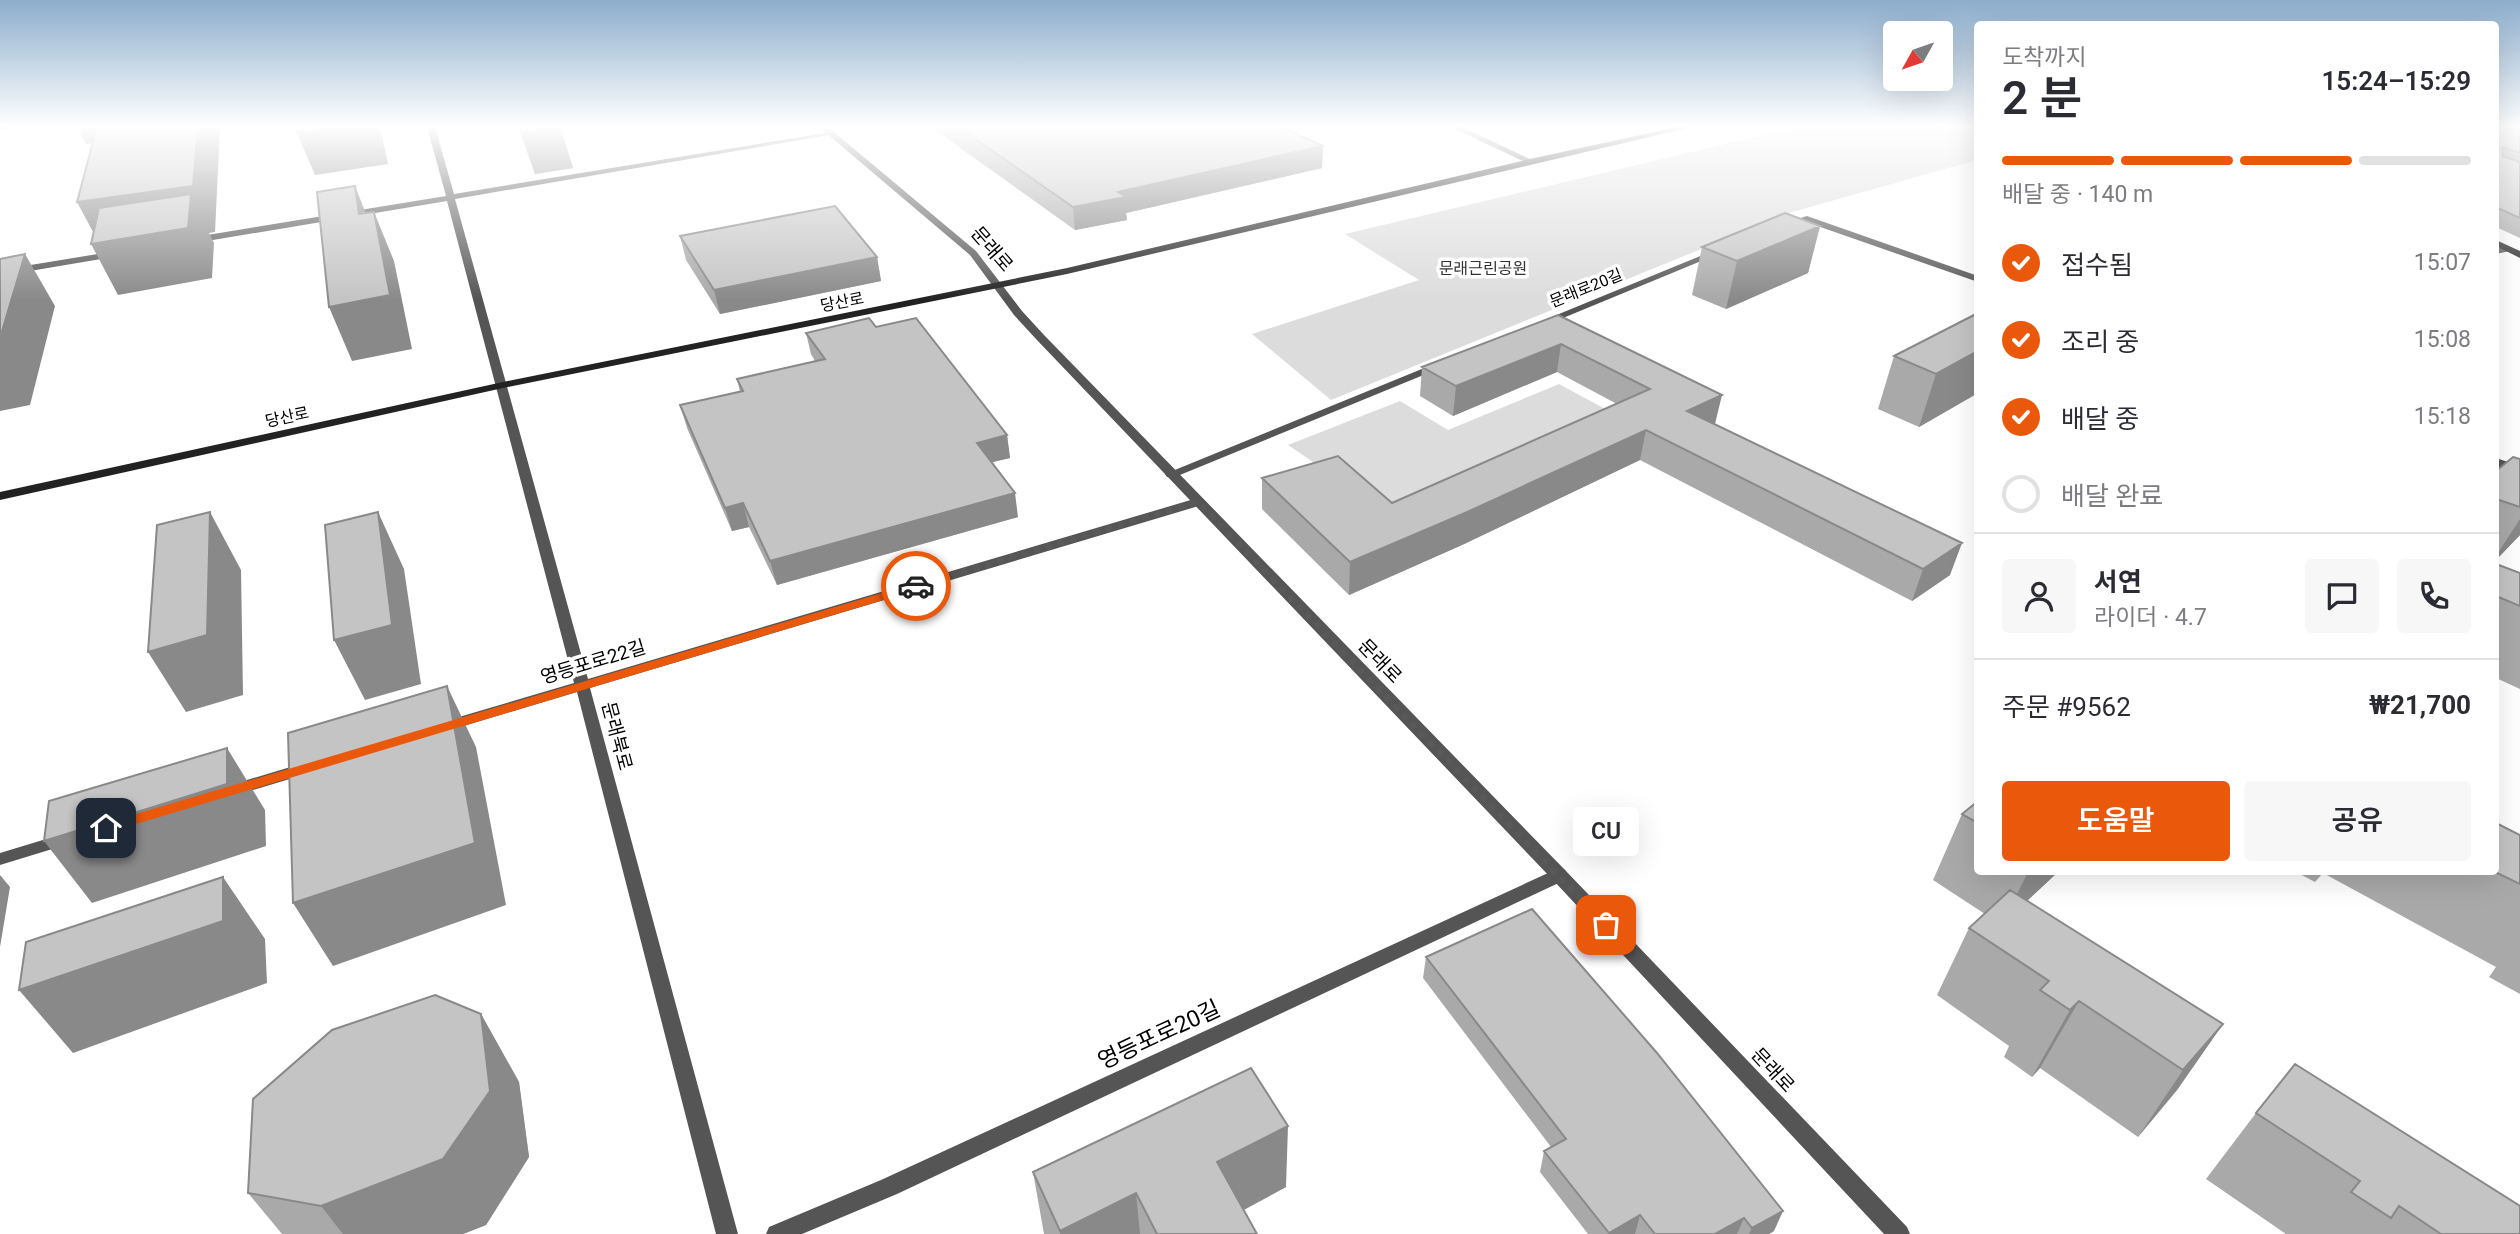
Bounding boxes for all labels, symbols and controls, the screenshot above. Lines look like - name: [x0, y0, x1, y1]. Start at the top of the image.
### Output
- north arrow: [1883, 21, 1953, 91]
- map controls: [1883, 21, 1953, 91]
- text: 도착까지: [2002, 44, 2087, 71]
- text: 15:24–15:29: [2321, 66, 2471, 96]
- text: 2 분: [2002, 71, 2082, 125]
- text: 배달 중 · 140 m: [2002, 181, 2153, 208]
- street label: 문래로: [966, 222, 1018, 276]
- icon: check: [2002, 244, 2040, 282]
- text: 15:07: [2414, 249, 2471, 276]
- text: 접수됨: [2061, 250, 2133, 280]
- park label: 문래근린공원: [1439, 259, 1527, 278]
- street label: 문래로20길: [1547, 265, 1625, 311]
- street label: 당산로: [819, 288, 866, 316]
- icon: check: [2002, 321, 2040, 359]
- text: 15:08: [2414, 326, 2471, 353]
- text: 조리 중: [2061, 327, 2139, 357]
- icon: check: [2002, 398, 2040, 436]
- street label: 당산로: [263, 403, 311, 431]
- text: 15:18: [2414, 403, 2471, 430]
- text: 배달 중: [2061, 404, 2139, 434]
- text: 배달 완료: [2061, 481, 2163, 511]
- courier: [881, 551, 951, 621]
- button: person: [2002, 559, 2076, 633]
- button: chat: [2305, 559, 2379, 633]
- button: phone: [2397, 559, 2471, 633]
- icon: car: [897, 567, 935, 605]
- text: 서연: [2094, 567, 2142, 597]
- text: 라이더 · 4.7: [2094, 604, 2207, 631]
- street label: 문래로: [1354, 634, 1406, 688]
- street label: 영등포로22길: [538, 635, 648, 689]
- text: ₩21,700: [2369, 690, 2471, 720]
- text: 주문 #9562: [2002, 692, 2131, 722]
- street label: 문래북로: [597, 699, 637, 773]
- button: 도움말: [2002, 781, 2230, 861]
- button: 공유: [2244, 781, 2471, 861]
- pin: [76, 798, 136, 858]
- callout: CU: [1573, 806, 1639, 855]
- icon: home: [87, 809, 125, 847]
- text: CU: [1591, 818, 1621, 845]
- pin: [1576, 895, 1636, 955]
- icon: bag: [1587, 906, 1625, 944]
- street label: 영등포로20길: [1094, 995, 1224, 1075]
- street label: 문래로: [1747, 1043, 1799, 1097]

